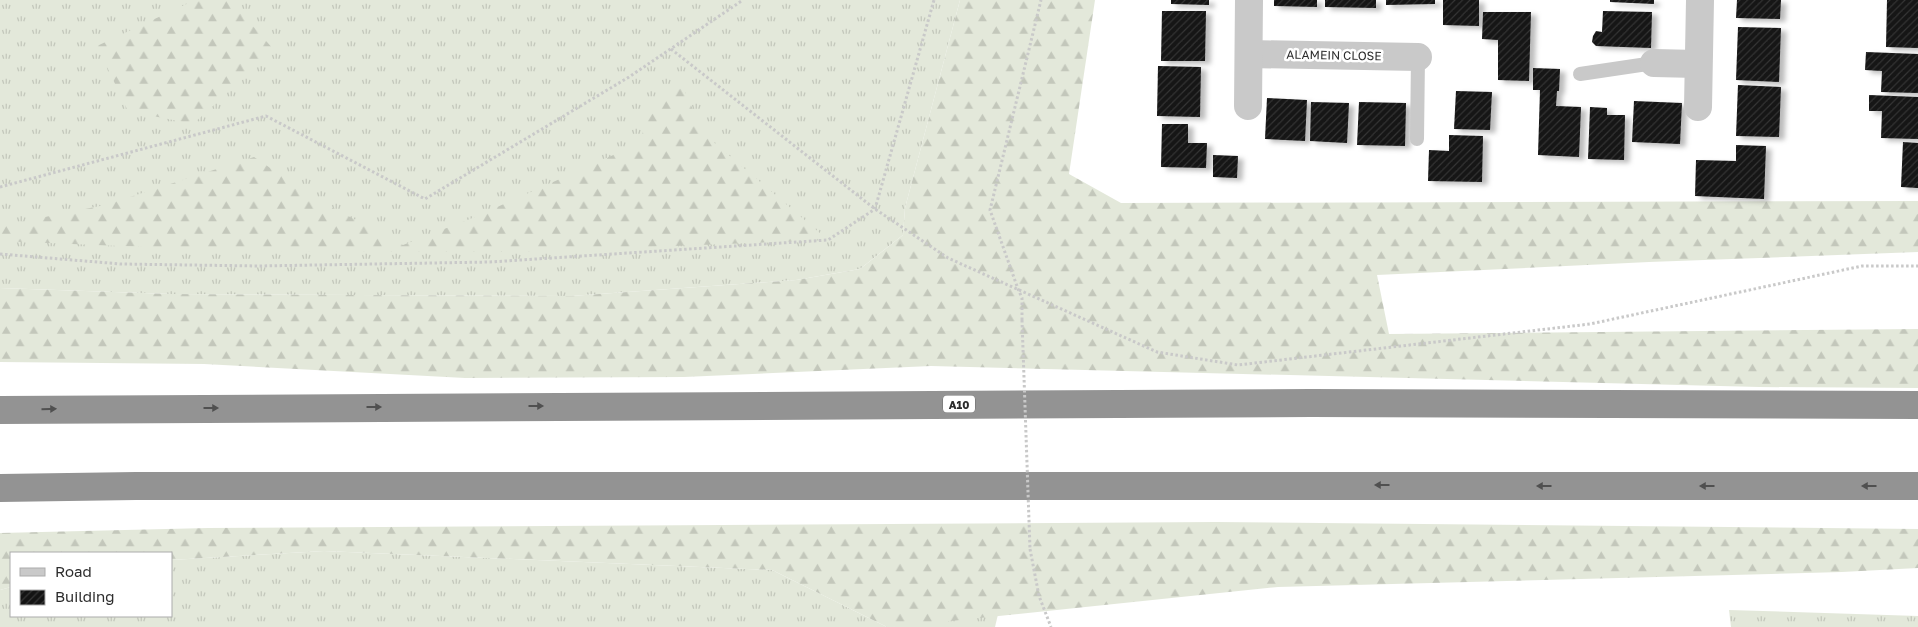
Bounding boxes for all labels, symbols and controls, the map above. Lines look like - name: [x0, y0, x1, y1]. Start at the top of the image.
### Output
- street label: ALAMEIN CLOSE: [1286, 47, 1382, 63]
- road number: A10: [943, 396, 975, 412]
- one-way arrow: [528, 402, 544, 410]
- one-way arrow: [203, 403, 219, 411]
- one-way arrow: [366, 403, 382, 411]
- one-way arrow: [41, 405, 57, 413]
- one-way arrow: [1374, 481, 1390, 489]
- one-way arrow: [1536, 482, 1552, 490]
- one-way arrow: [1699, 482, 1715, 490]
- one-way arrow: [1861, 482, 1877, 490]
- legend: [10, 552, 172, 617]
- text: Road: [55, 562, 92, 580]
- text: Building: [55, 587, 115, 605]

